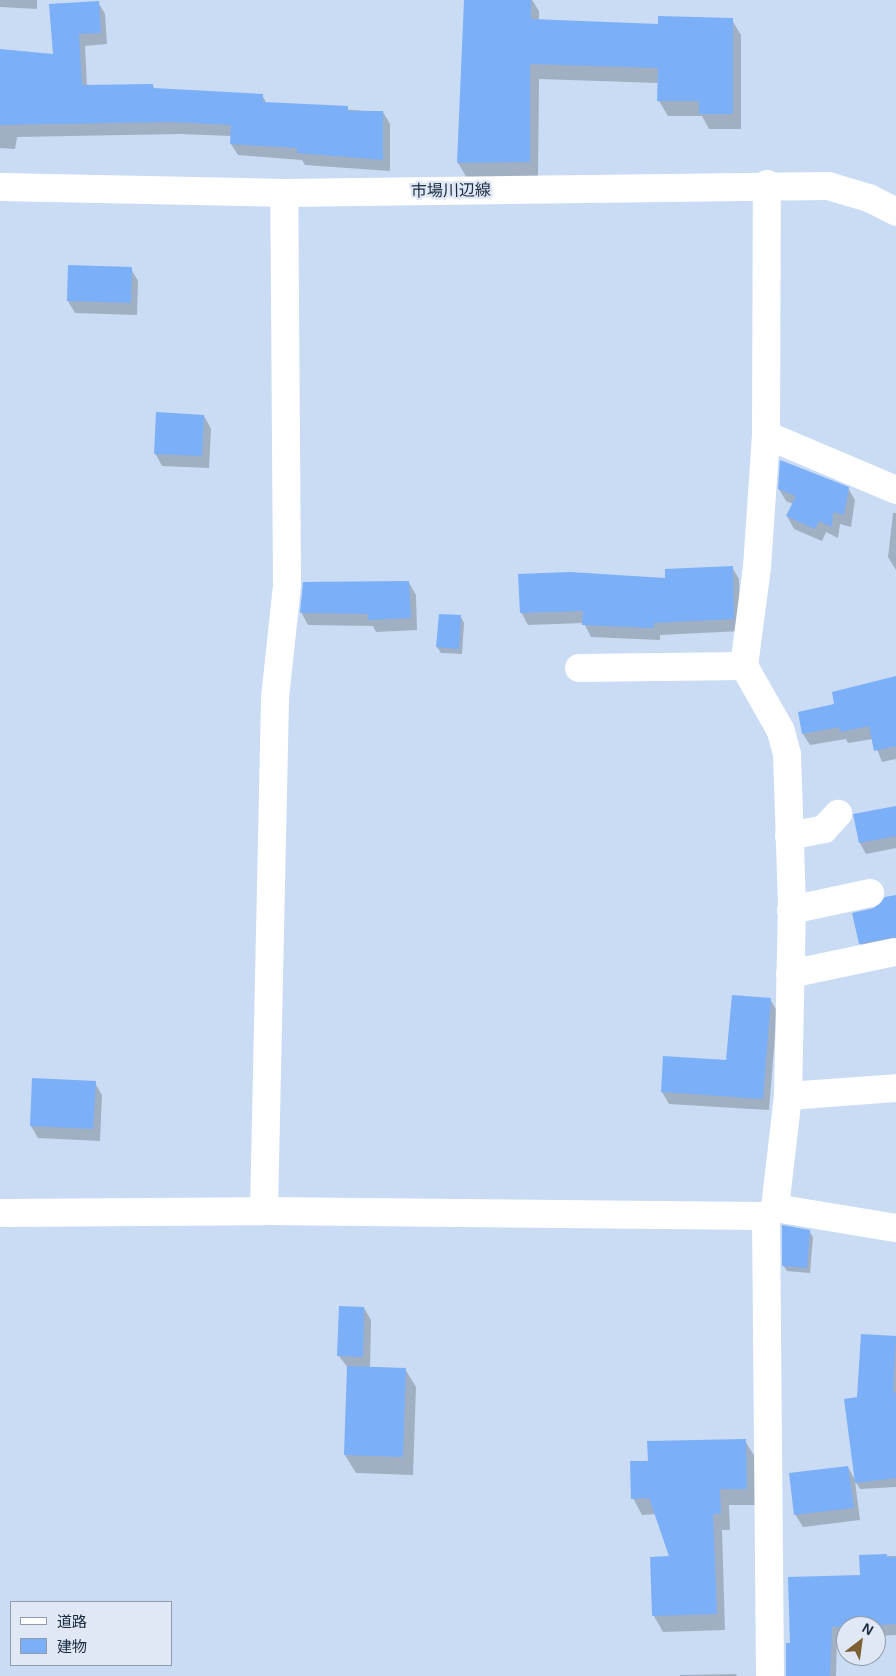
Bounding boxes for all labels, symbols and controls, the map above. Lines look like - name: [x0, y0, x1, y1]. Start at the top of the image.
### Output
- street label: 市場川辺線: [411, 181, 491, 201]
- legend: [10, 1601, 172, 1666]
- text: 道路: [57, 1613, 87, 1630]
- north arrow: [836, 1616, 886, 1666]
- text: N: [860, 1619, 876, 1638]
- text: 建物: [57, 1638, 87, 1655]

